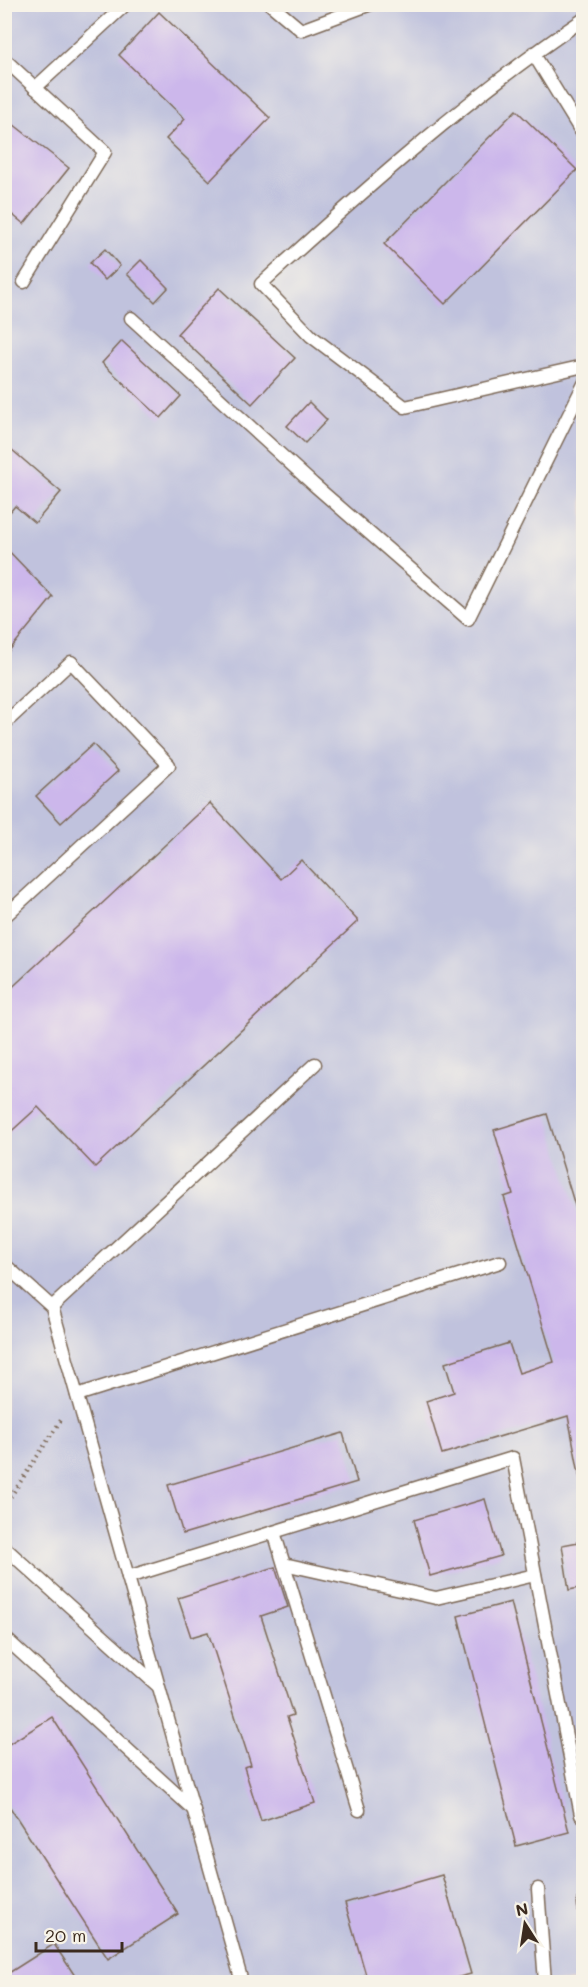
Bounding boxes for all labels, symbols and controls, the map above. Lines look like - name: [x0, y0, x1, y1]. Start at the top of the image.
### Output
- north arrow: [495, 1894, 555, 1954]
- text: N: [514, 1897, 530, 1920]
- scale bar: [36, 1915, 122, 1953]
- text: 20 m: [45, 1923, 86, 1947]

